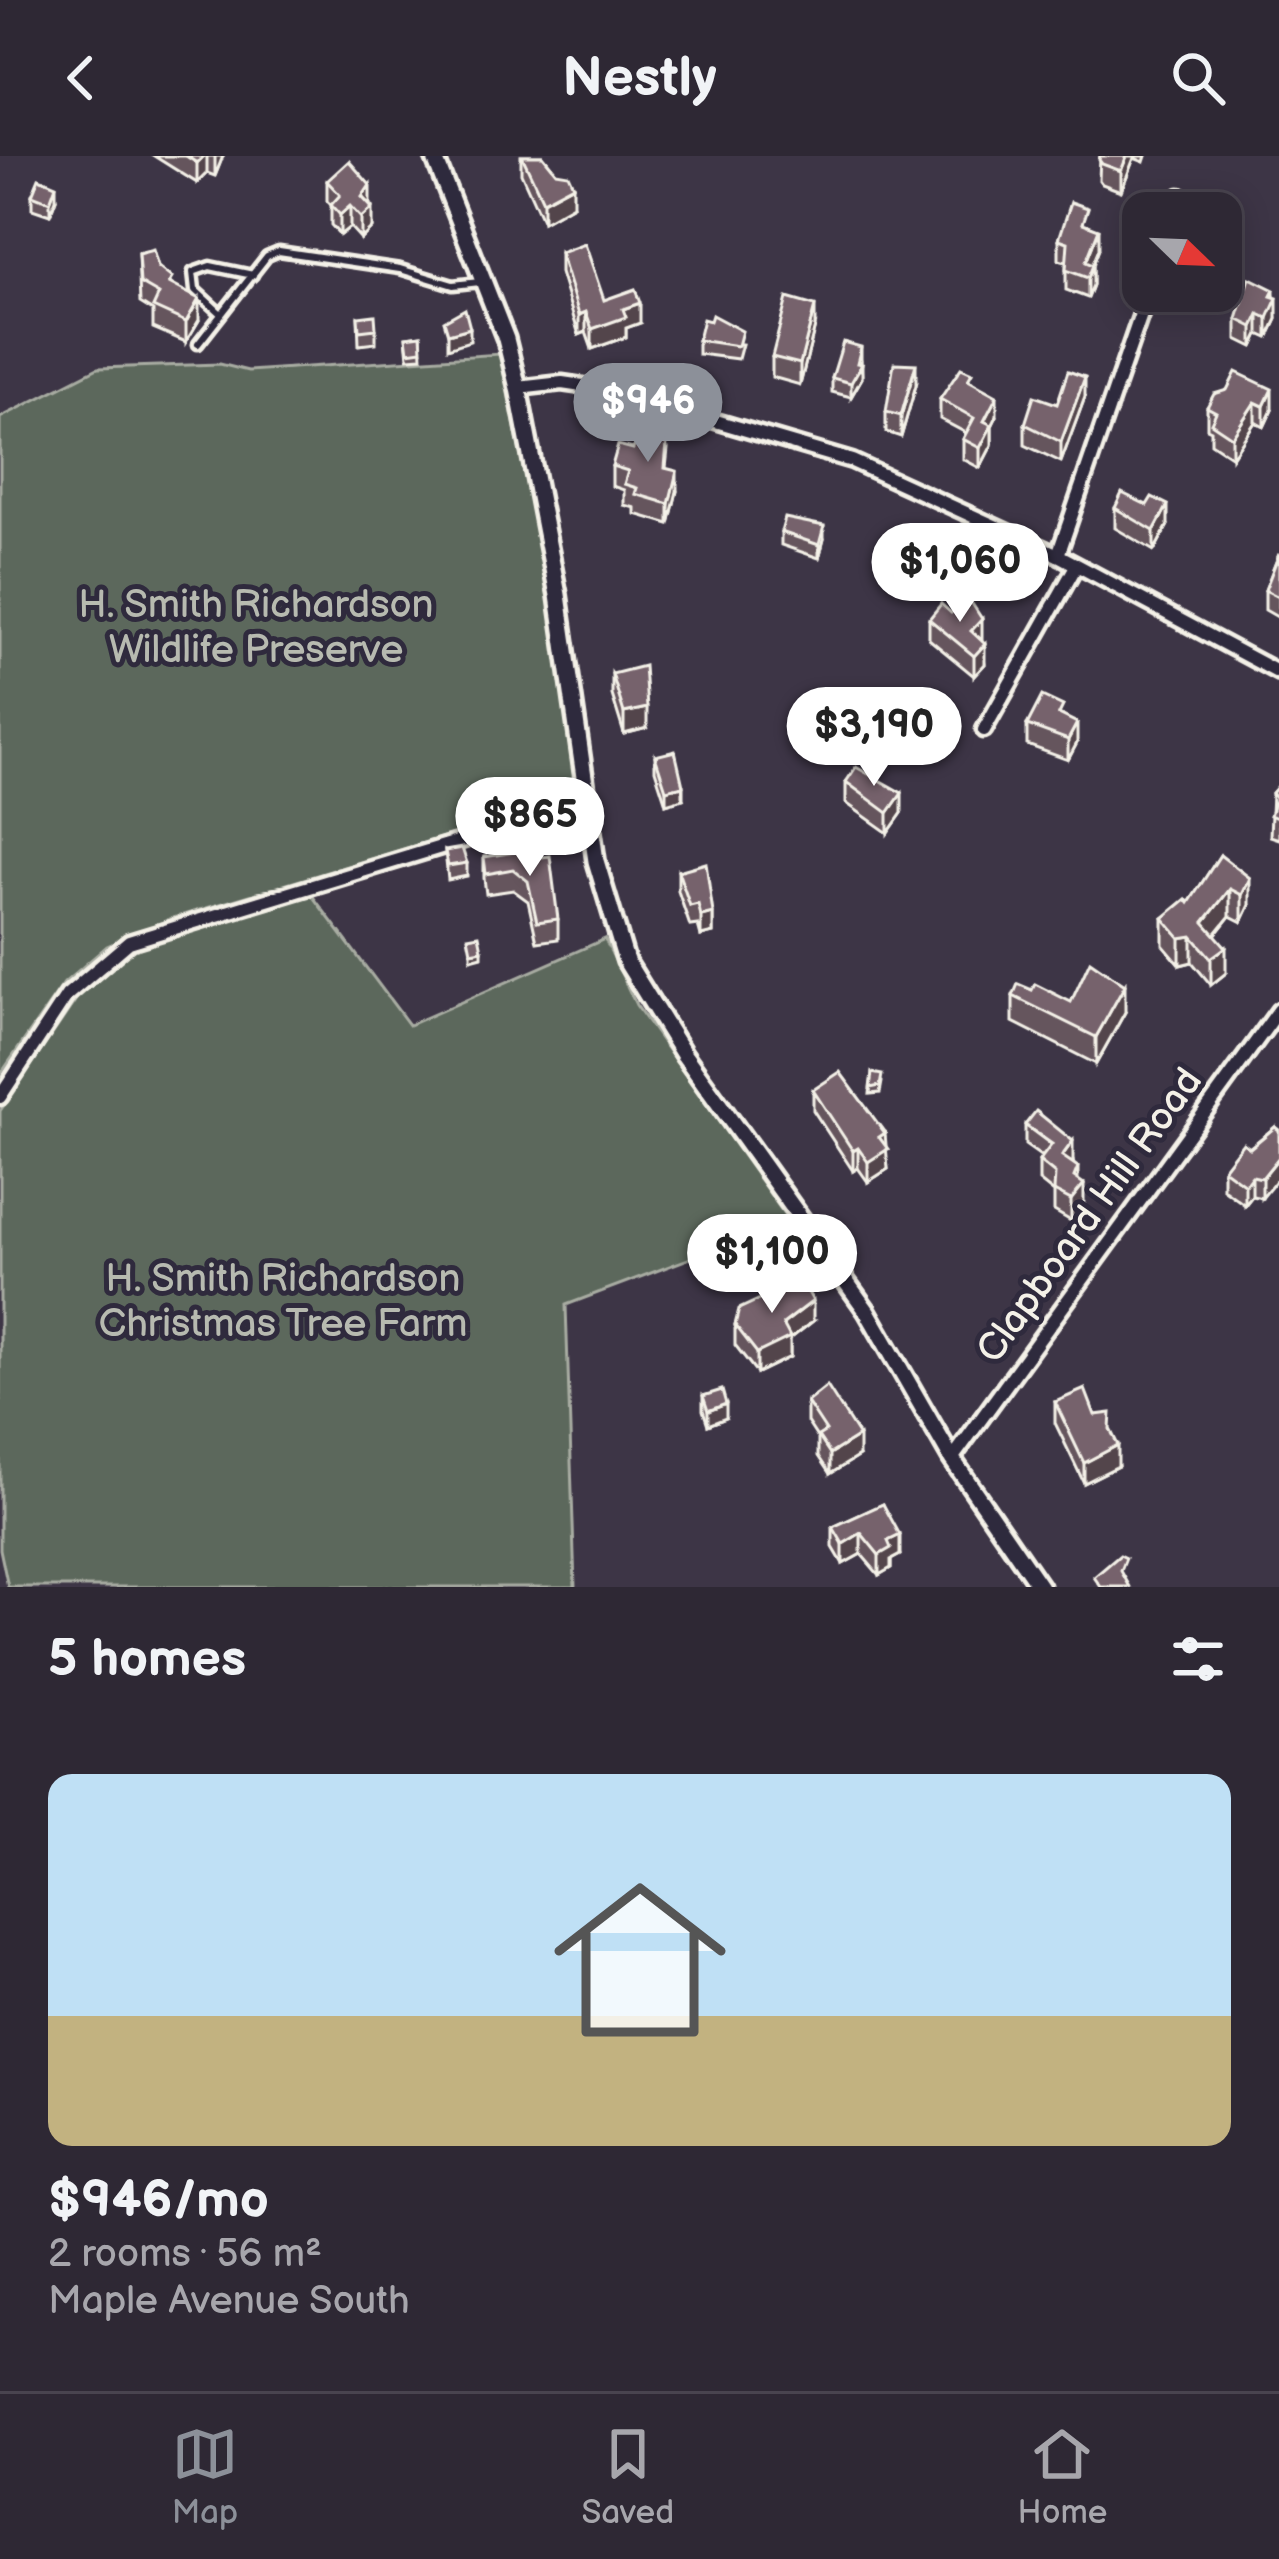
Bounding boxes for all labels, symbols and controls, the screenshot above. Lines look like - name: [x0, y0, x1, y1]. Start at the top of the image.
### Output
- icon: back: [48, 45, 114, 111]
- icon: search: [1165, 45, 1231, 111]
- text: Nestly: [562, 46, 717, 111]
- north arrow: [1122, 192, 1242, 312]
- map controls: [1122, 192, 1242, 312]
- pin: $946: [577, 363, 719, 465]
- text: $946: [600, 378, 696, 425]
- pin: $1,060: [862, 523, 1058, 625]
- text: $1,060: [898, 538, 1022, 585]
- park label: H. Smith Richardson Wildlife Preserve: [78, 582, 434, 674]
- pin: $3,190: [776, 687, 972, 789]
- text: $3,190: [814, 702, 934, 749]
- pin: $865: [459, 777, 601, 879]
- text: $865: [482, 792, 578, 839]
- street label: Clapboard Hill Road: [967, 1059, 1213, 1373]
- pin: $1,100: [674, 1214, 870, 1316]
- text: $1,100: [714, 1229, 830, 1276]
- park label: H. Smith Richardson Christmas Tree Farm: [99, 1256, 467, 1348]
- icon: filters: [1165, 1626, 1231, 1692]
- text: 5 homes: [48, 1629, 246, 1690]
- icon: home: [532, 1852, 748, 2068]
- text: $946/mo: [48, 2170, 269, 2231]
- text: 2 rooms · 56 m²: [48, 2231, 322, 2278]
- text: Maple Avenue South: [48, 2278, 410, 2325]
- tab: Map: [172, 2421, 238, 2533]
- tab: Saved: [581, 2421, 674, 2533]
- tab: Home: [1018, 2421, 1107, 2533]

